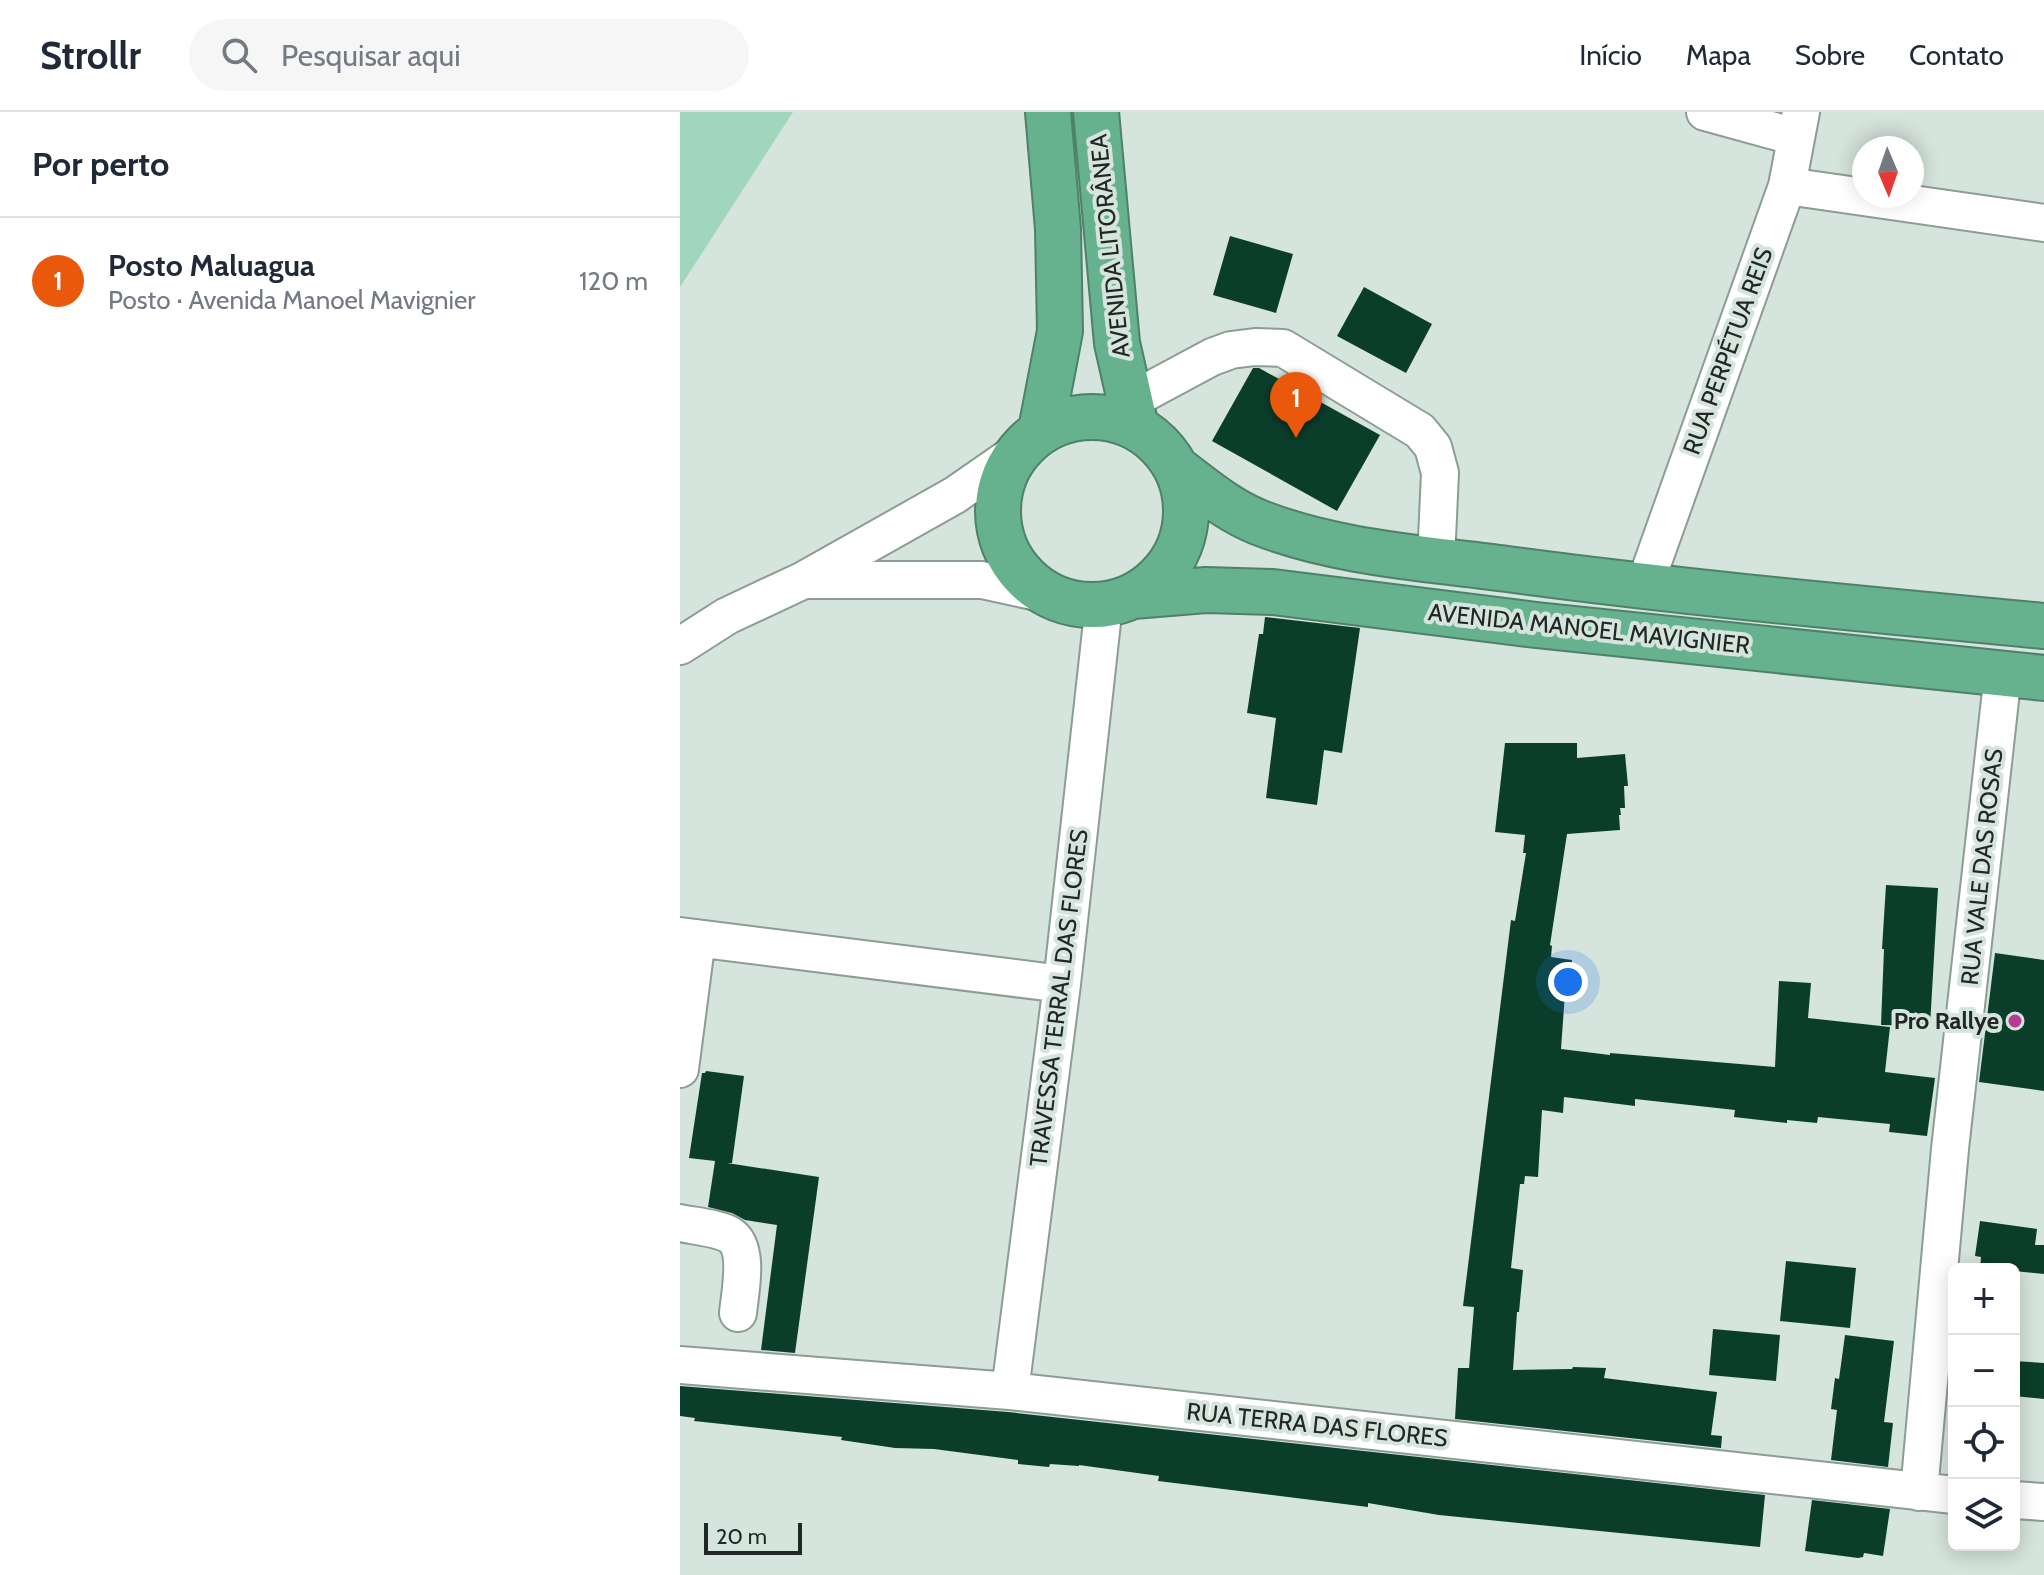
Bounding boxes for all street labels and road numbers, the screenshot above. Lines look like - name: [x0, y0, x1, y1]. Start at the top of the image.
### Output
- street label: AVENIDA LITORÂNEA: [1083, 132, 1136, 359]
- street label: RUA PERPÉTUA REIS: [1677, 243, 1778, 458]
- street label: AVENIDA MANOEL MAVIGNIER: [1427, 597, 1752, 660]
- street label: RUA VALE DAS ROSAS: [1955, 747, 2008, 987]
- street label: TRAVESSA TERRAL DAS FLORES: [1023, 827, 1094, 1168]
- street label: RUA TERRA DAS FLORES: [1185, 1396, 1449, 1453]

